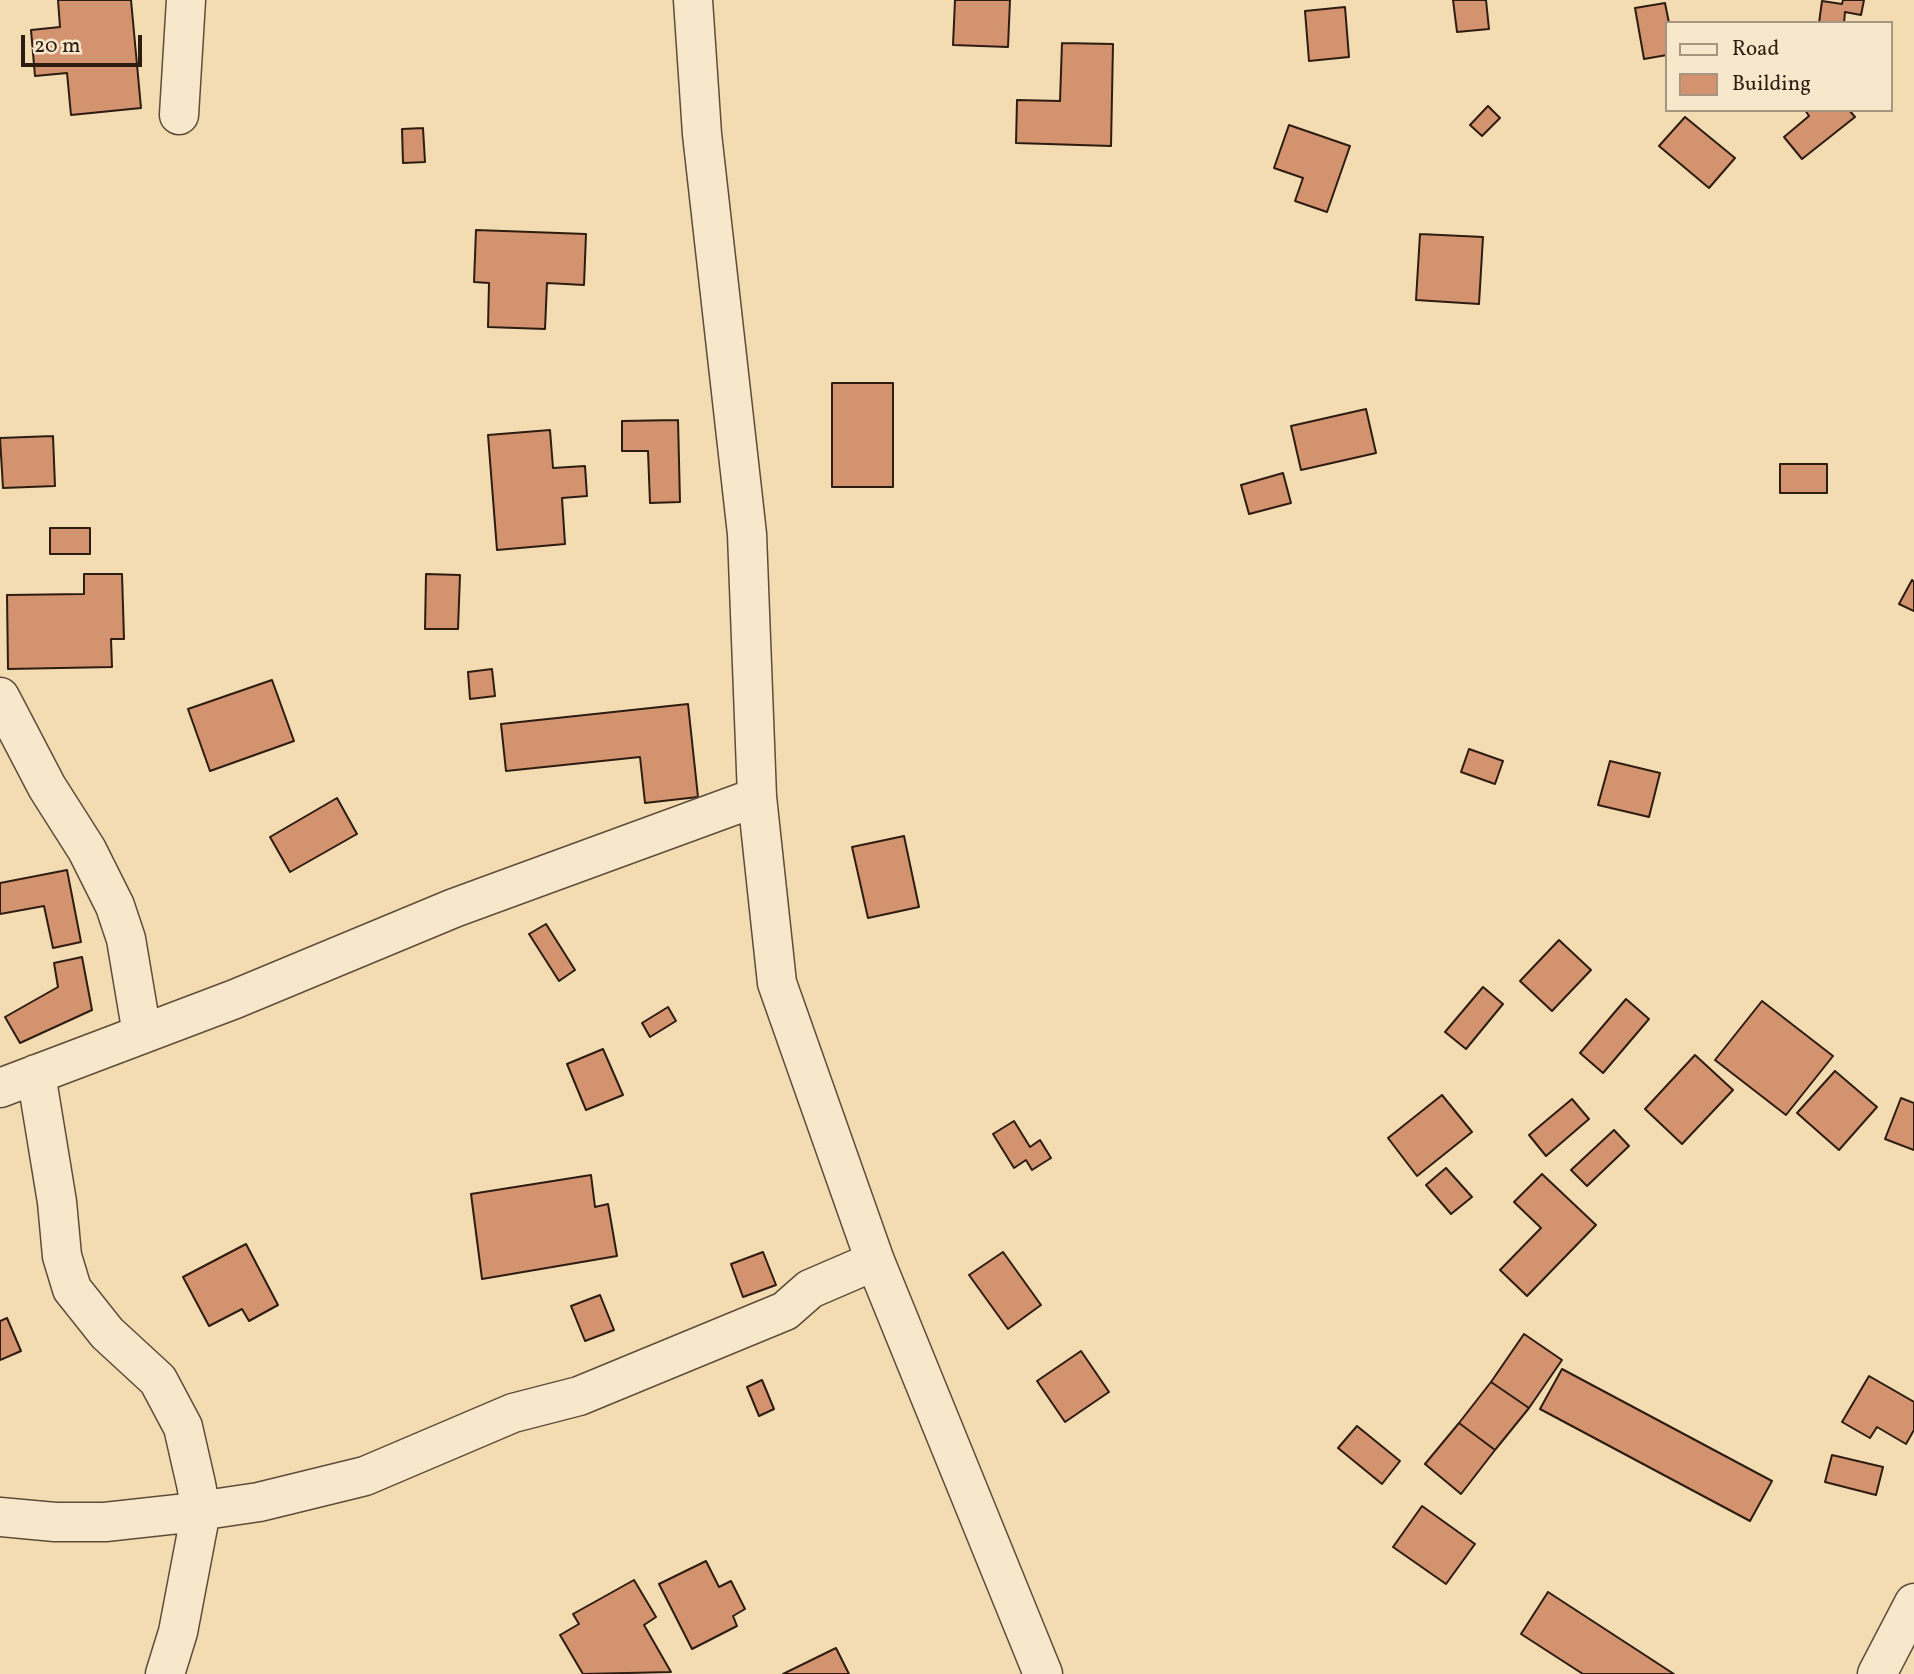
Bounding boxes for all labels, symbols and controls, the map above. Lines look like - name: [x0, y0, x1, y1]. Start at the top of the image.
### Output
- scale bar: [24, 21, 145, 65]
- legend: [1666, 21, 1893, 112]
- text: 20 m: [34, 32, 80, 61]
- text: Road: [1732, 35, 1779, 64]
- text: Building: [1732, 70, 1811, 99]

